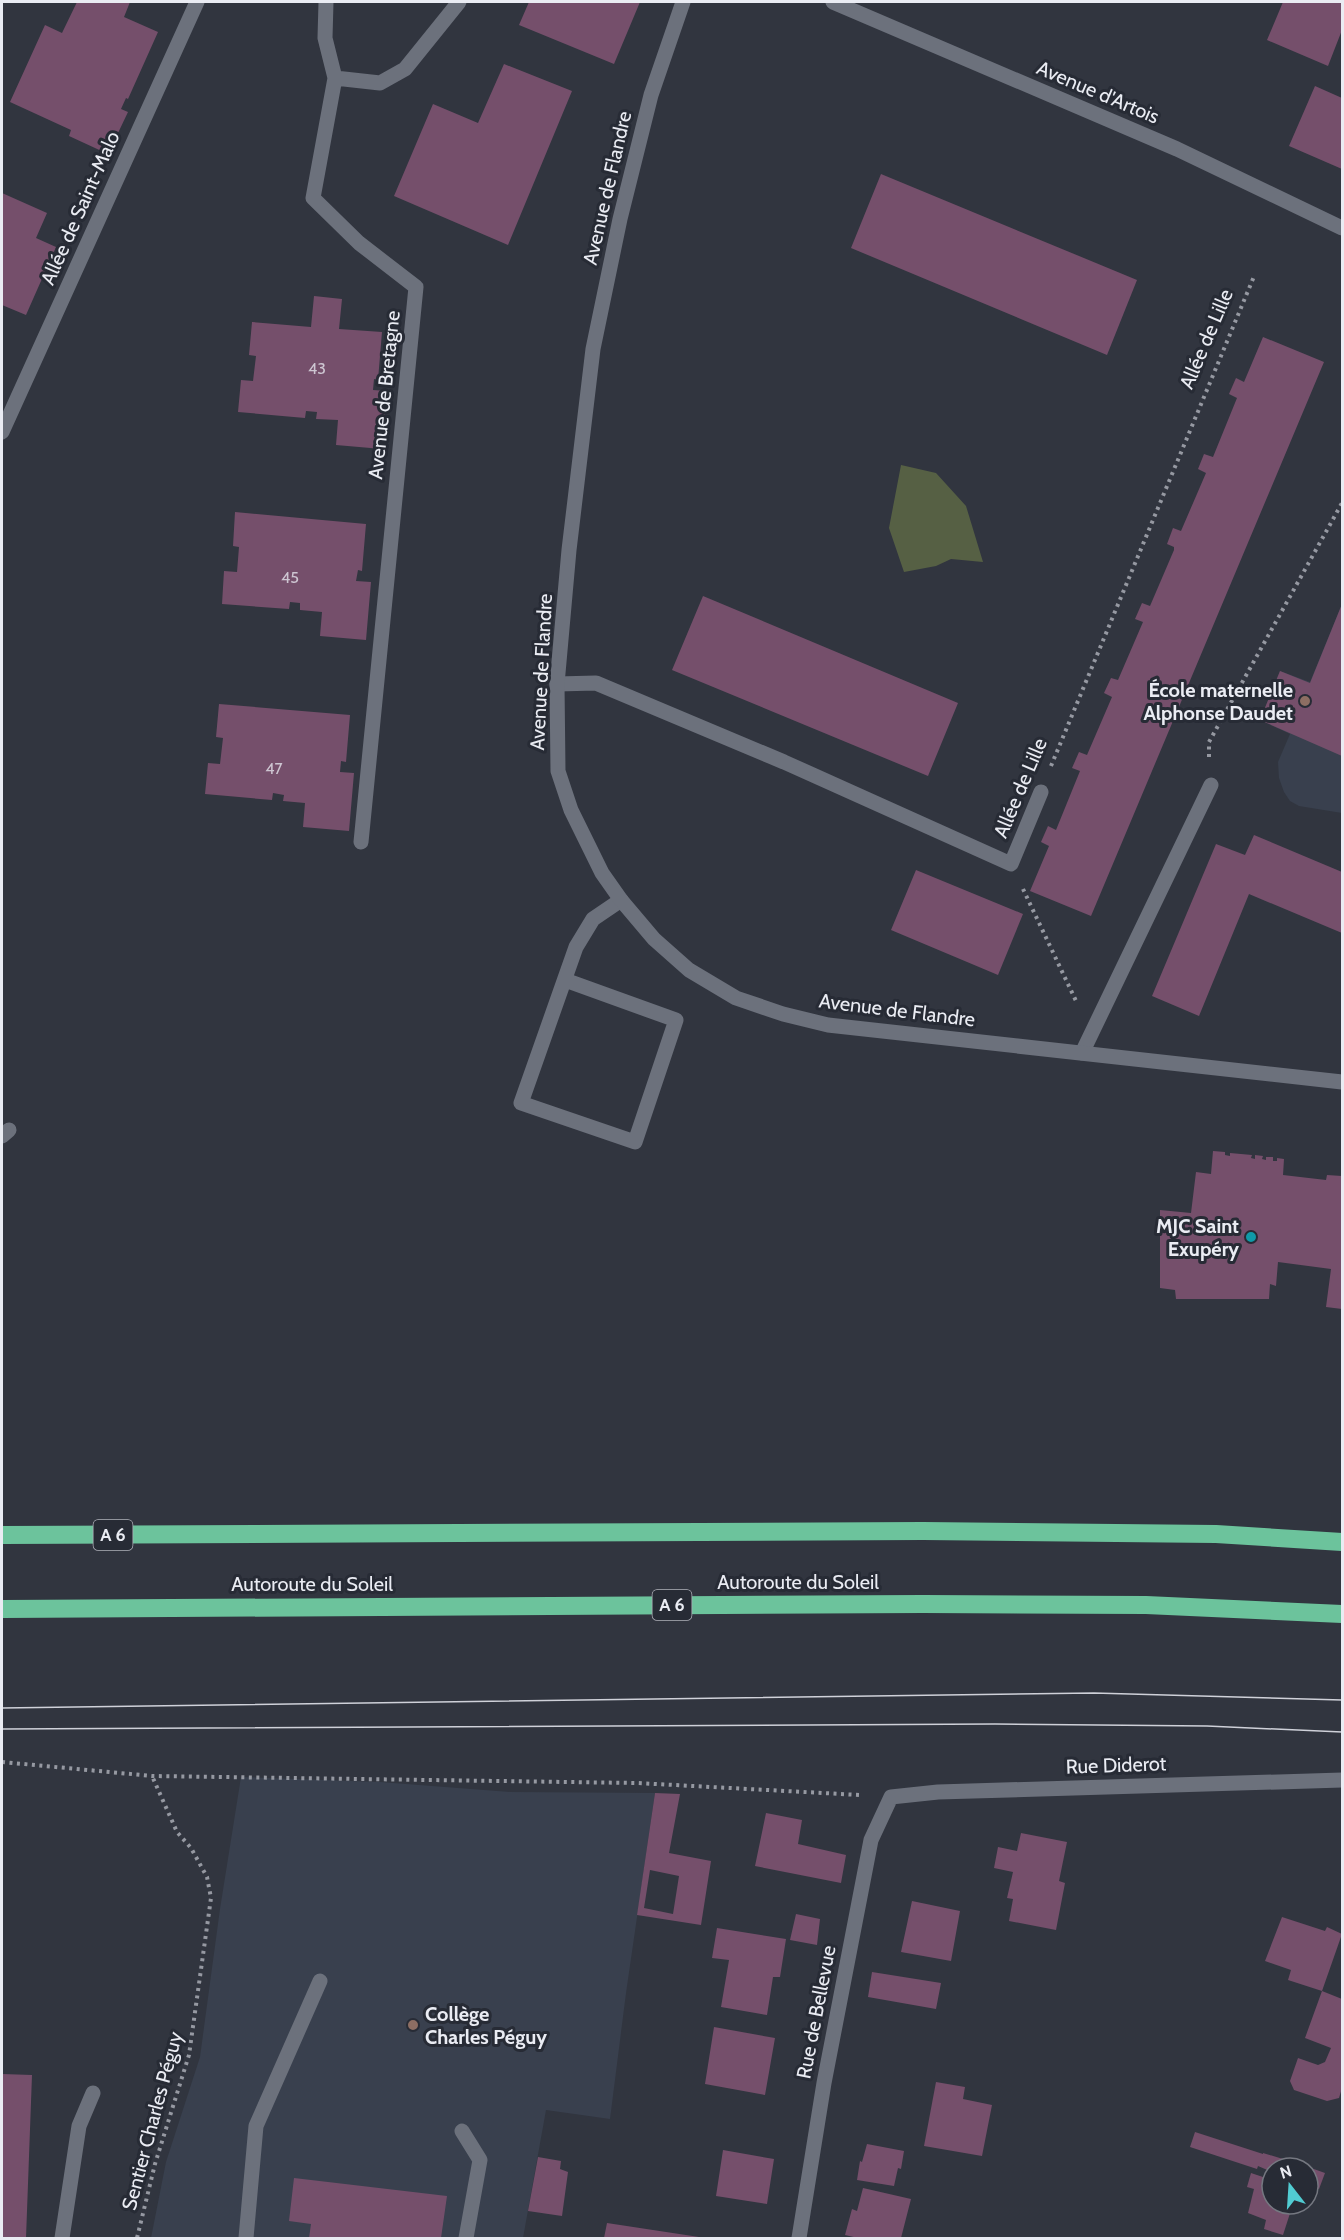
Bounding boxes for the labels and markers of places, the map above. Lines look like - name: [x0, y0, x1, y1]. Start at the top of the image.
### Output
- place label: École maternelle Alphonse Daudet: [1144, 678, 1293, 725]
- marker: École maternelle Alphonse Daudet: [1298, 694, 1312, 708]
- place label: MJC Saint Exupéry: [1156, 1214, 1239, 1261]
- marker: MJC Saint Exupéry: [1244, 1230, 1258, 1244]
- place label: Collège Charles Péguy: [425, 2002, 547, 2049]
- marker: Collège Charles Péguy: [406, 2018, 420, 2032]

